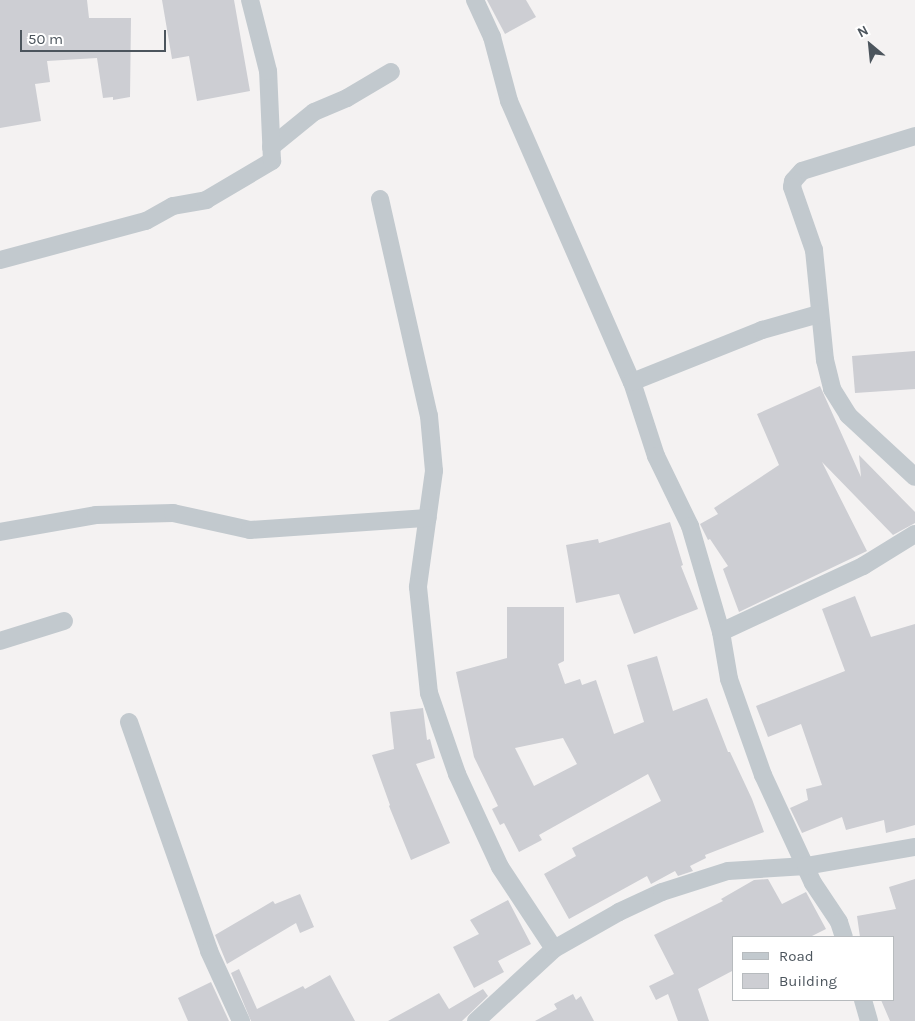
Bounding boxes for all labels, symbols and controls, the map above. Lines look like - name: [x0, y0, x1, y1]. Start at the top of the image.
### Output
- scale bar: [22, 20, 169, 52]
- north arrow: [845, 20, 895, 70]
- text: N: [854, 21, 871, 41]
- text: 50 m: [28, 30, 63, 48]
- legend: [732, 936, 895, 1001]
- text: Road: [779, 947, 814, 965]
- text: Building: [779, 972, 837, 990]

